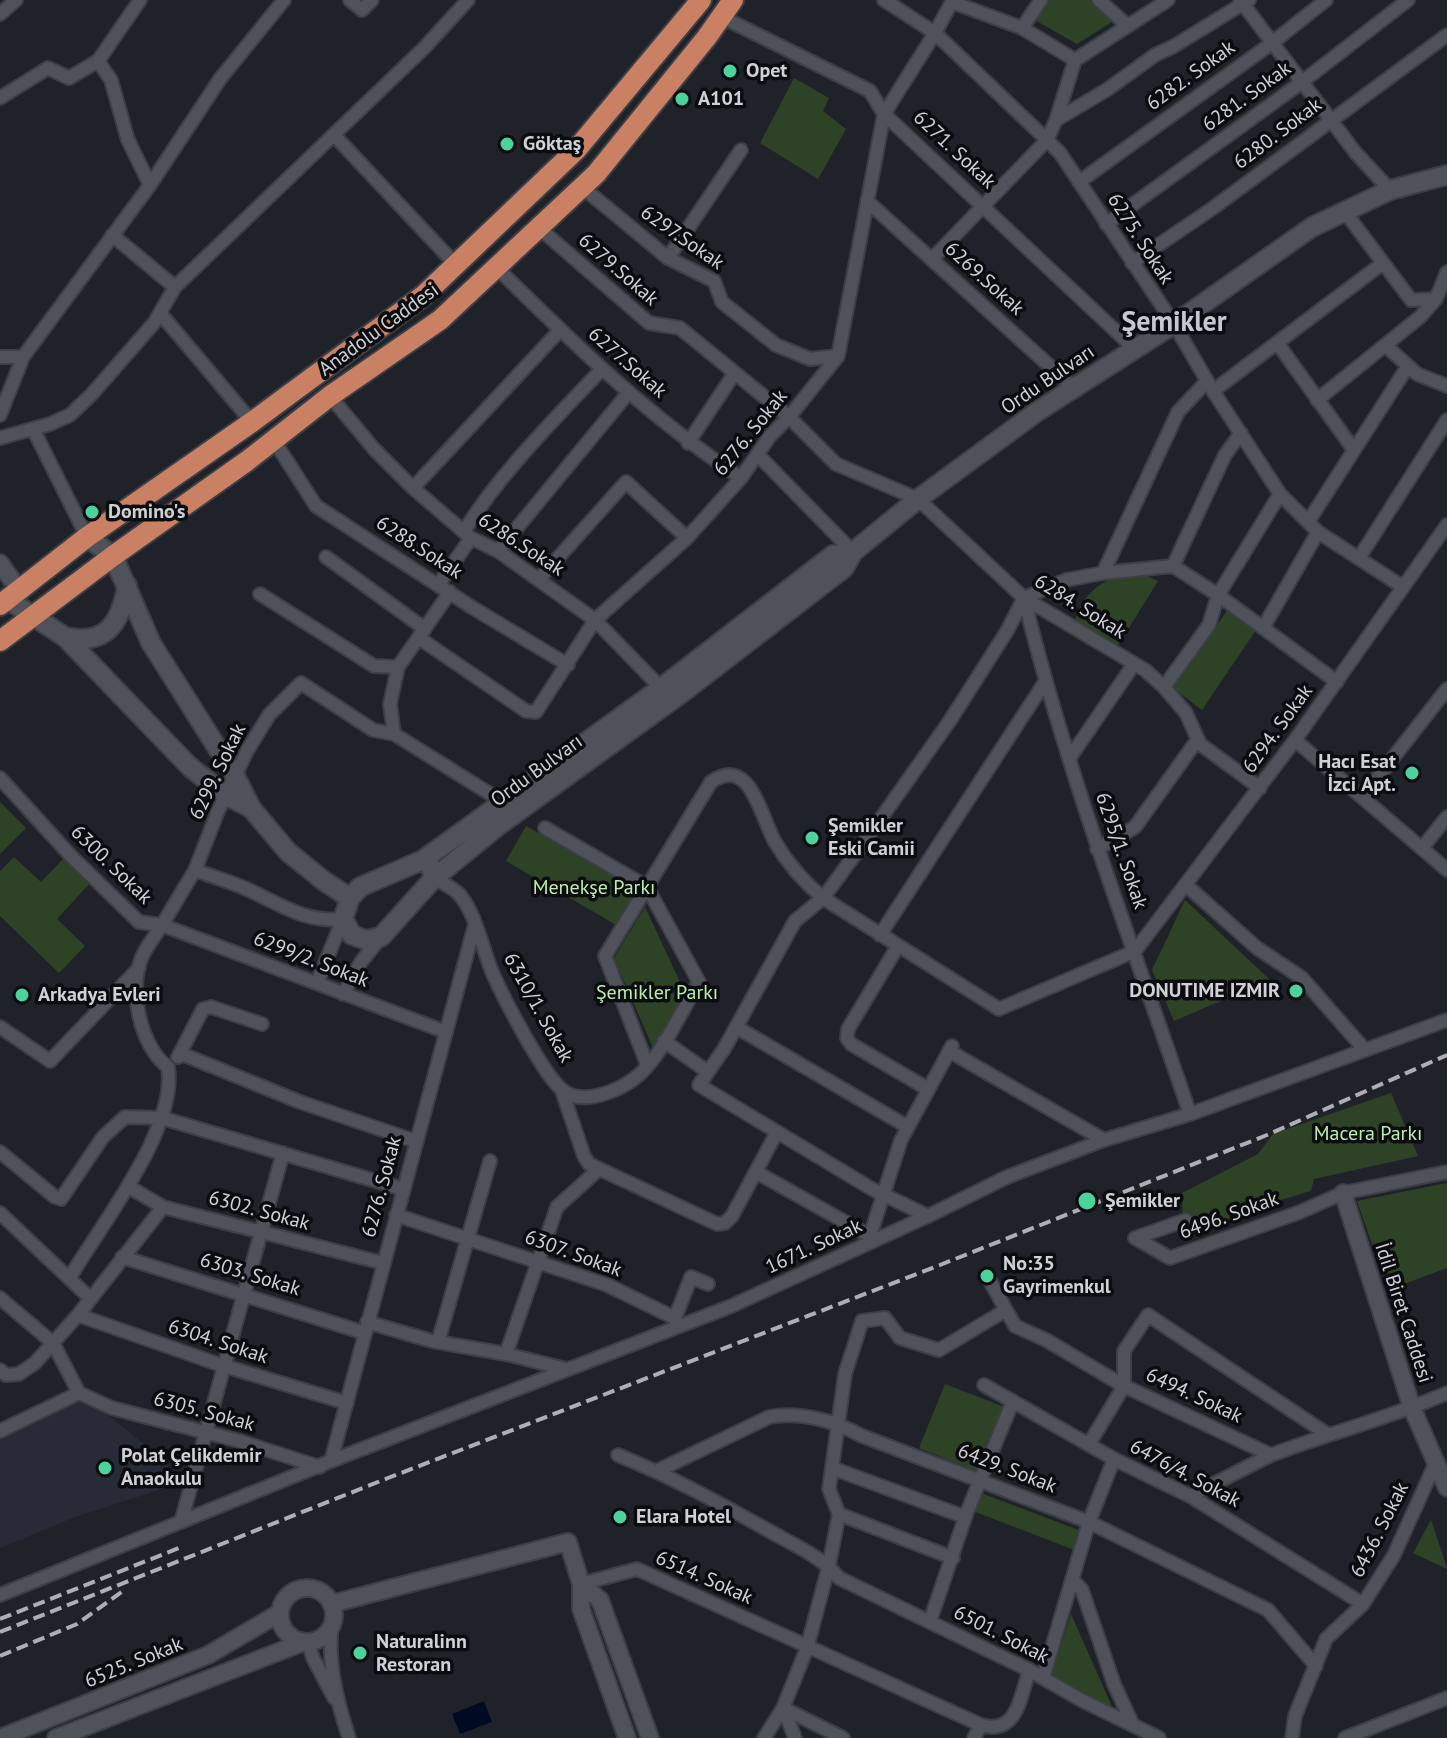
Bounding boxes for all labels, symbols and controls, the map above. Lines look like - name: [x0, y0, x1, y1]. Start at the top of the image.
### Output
- street label: 6282. Sokak: [1142, 36, 1240, 116]
- street label: 6281. Sokak: [1198, 57, 1296, 137]
- place label: Opet: [746, 59, 787, 83]
- marker: Opet: [721, 62, 739, 80]
- place label: A101: [698, 87, 744, 111]
- marker: A101: [673, 90, 691, 108]
- street label: 6280. Sokak: [1229, 93, 1327, 175]
- street label: 6271. Sokak: [908, 106, 1000, 194]
- place label: Göktaş: [523, 132, 581, 156]
- marker: Göktaş: [498, 135, 516, 153]
- street label: 6275. Sokak: [1102, 189, 1178, 289]
- street label: 6297.Sokak: [636, 201, 728, 275]
- street label: 6279.Sokak: [573, 229, 663, 311]
- street label: 6269.Sokak: [939, 237, 1029, 321]
- street label: Anadolu Caddesi: [314, 278, 444, 382]
- district label: Şemikler: [1121, 306, 1227, 340]
- street label: 6277.Sokak: [583, 322, 671, 404]
- street label: Ordu Bulvarı: [997, 340, 1099, 420]
- street label: 6276. Sokak: [709, 385, 793, 481]
- place label: Domino's: [108, 500, 185, 524]
- marker: Domino's: [83, 503, 101, 521]
- street label: 6286.Sokak: [473, 508, 569, 582]
- street label: 6288.Sokak: [371, 511, 467, 585]
- street label: 6284. Sokak: [1030, 569, 1130, 645]
- street label: 6294. Sokak: [1238, 680, 1318, 778]
- street label: 6299. Sokak: [184, 720, 252, 824]
- street label: Ordu Bulvarı: [487, 730, 587, 812]
- place label: Hacı Esat İzci Apt.: [1318, 750, 1396, 797]
- marker: Hacı Esat İzci Apt.: [1403, 764, 1421, 782]
- street label: 6295/1. Sokak: [1090, 790, 1152, 912]
- place label: Şemikler Eski Camii: [828, 814, 915, 861]
- street label: 6300. Sokak: [65, 820, 157, 910]
- marker: Şemikler Eski Camii: [803, 829, 821, 847]
- park label: Menekşe Parkı: [533, 876, 655, 900]
- street label: 6299/2. Sokak: [250, 927, 372, 993]
- street label: 6310/1. Sokak: [498, 949, 578, 1067]
- place label: DONUTIME IZMIR: [1129, 979, 1280, 1003]
- park label: Şemikler Parkı: [596, 981, 718, 1005]
- marker: DONUTIME IZMIR: [1287, 982, 1305, 1000]
- place label: Arkadya Evleri: [38, 983, 161, 1007]
- marker: Arkadya Evleri: [13, 986, 31, 1004]
- park label: Macera Parkı: [1314, 1122, 1422, 1146]
- street label: 6276. Sokak: [357, 1134, 407, 1240]
- street label: 6302. Sokak: [206, 1186, 312, 1236]
- street label: 6496. Sokak: [1176, 1187, 1282, 1245]
- place label: Şemikler: [1105, 1189, 1180, 1213]
- marker: Şemikler: [1076, 1190, 1098, 1212]
- street label: 1671. Sokak: [762, 1214, 866, 1280]
- street label: 6307. Sokak: [521, 1225, 625, 1283]
- street label: İdil Biret Caddesi: [1369, 1240, 1437, 1386]
- street label: 6303. Sokak: [197, 1248, 303, 1302]
- place label: No:35 Gayrimenkul: [1003, 1252, 1111, 1299]
- marker: No:35 Gayrimenkul: [978, 1267, 996, 1285]
- street label: 6304. Sokak: [165, 1315, 271, 1369]
- street label: 6494. Sokak: [1142, 1363, 1246, 1429]
- street label: 6305. Sokak: [151, 1387, 257, 1437]
- street label: 6476/4. Sokak: [1126, 1435, 1244, 1513]
- street label: 6429. Sokak: [954, 1439, 1060, 1499]
- place label: Polat Çelikdemir Anaokulu: [121, 1444, 261, 1491]
- marker: Polat Çelikdemir Anaokulu: [96, 1459, 114, 1477]
- street label: 6436. Sokak: [1346, 1478, 1414, 1582]
- place label: Elara Hotel: [636, 1505, 731, 1529]
- marker: Elara Hotel: [611, 1508, 629, 1526]
- street label: 6514. Sokak: [652, 1546, 756, 1610]
- street label: 6501. Sokak: [949, 1601, 1053, 1669]
- place label: Naturalinn Restoran: [376, 1630, 467, 1677]
- street label: 6525. Sokak: [81, 1632, 187, 1694]
- marker: Naturalinn Restoran: [351, 1644, 369, 1662]

